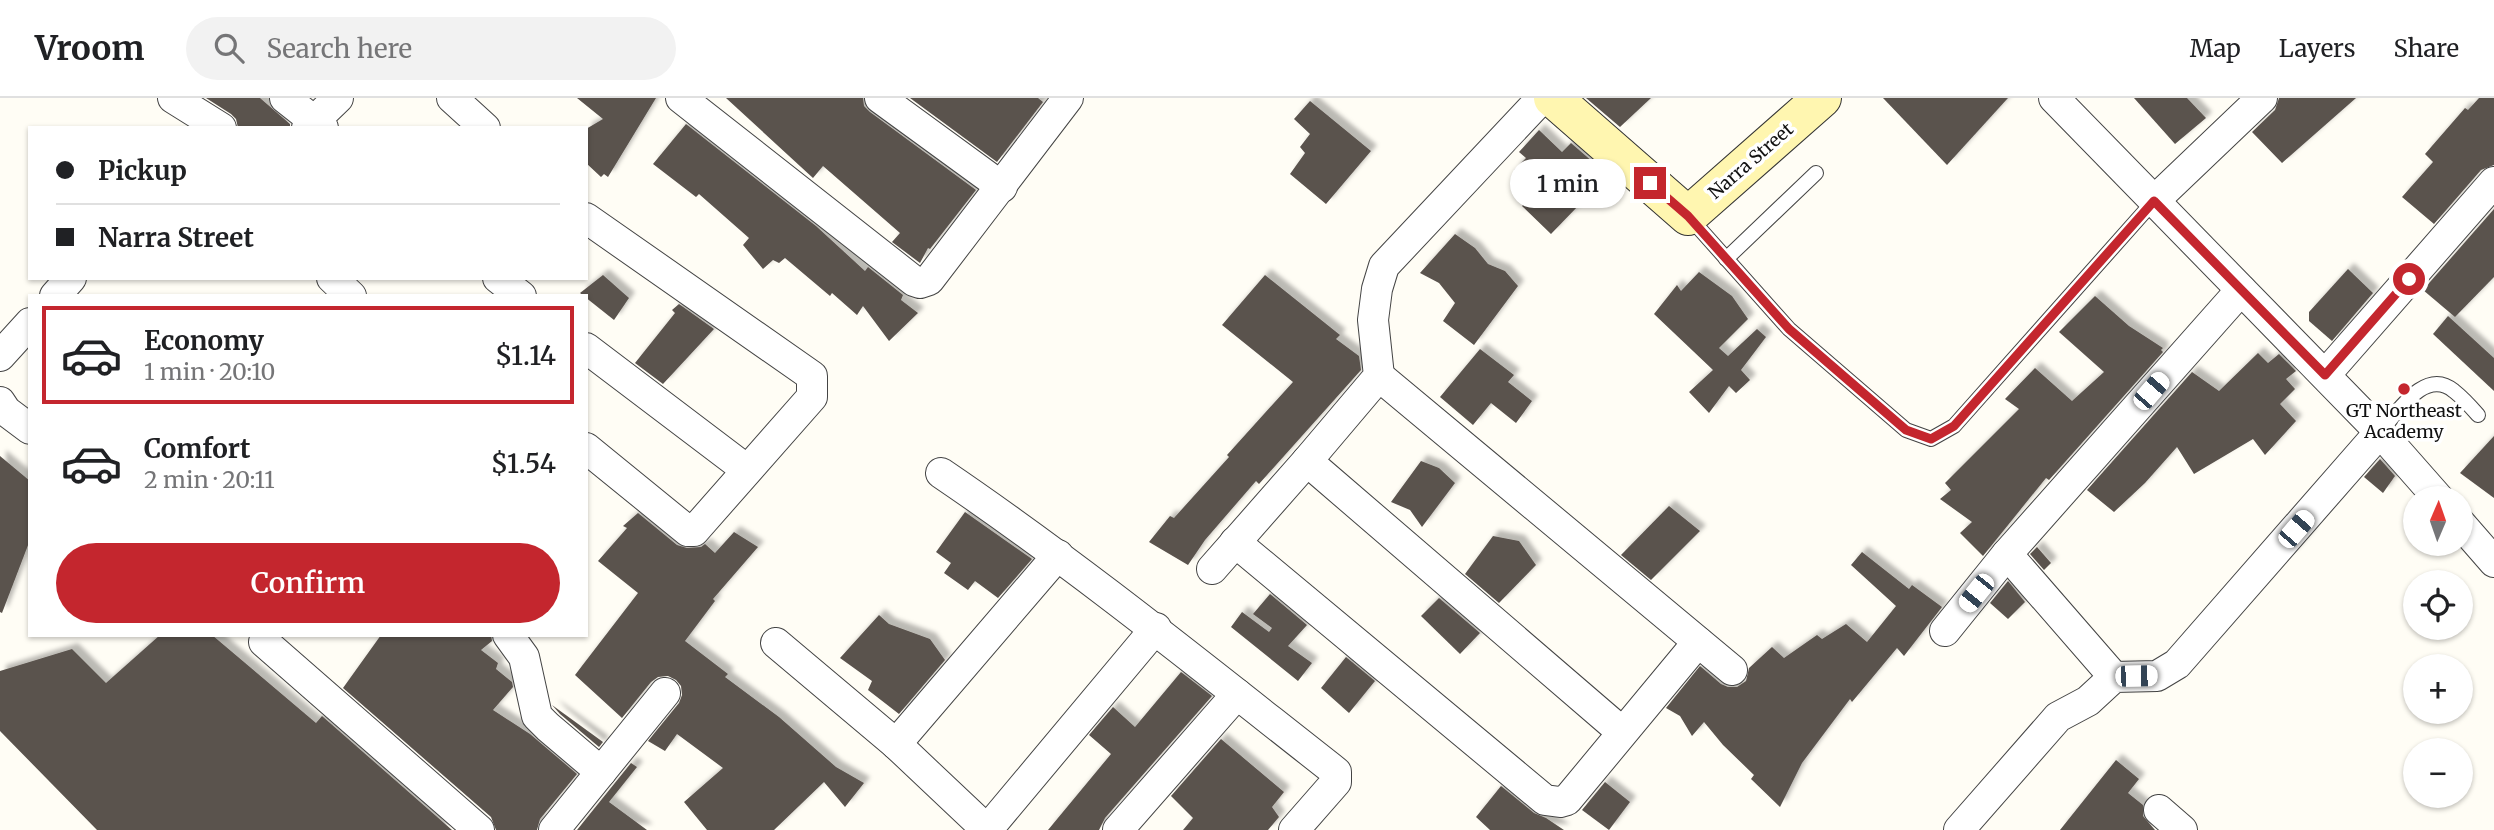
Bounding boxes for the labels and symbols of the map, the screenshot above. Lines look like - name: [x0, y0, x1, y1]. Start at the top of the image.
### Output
- street label: Narra Street: [1704, 118, 1798, 204]
- callout: 1 min: [1510, 158, 1626, 208]
- route end: [1634, 167, 1666, 199]
- route start: [2393, 263, 2425, 295]
- car: [2130, 368, 2173, 414]
- marker: GT Northeast Academy: [2396, 381, 2412, 397]
- place label: GT Northeast Academy: [2346, 399, 2462, 443]
- north arrow: [2403, 486, 2473, 556]
- car: [2275, 506, 2318, 552]
- car: [1955, 570, 1998, 616]
- car: [2115, 665, 2158, 687]

